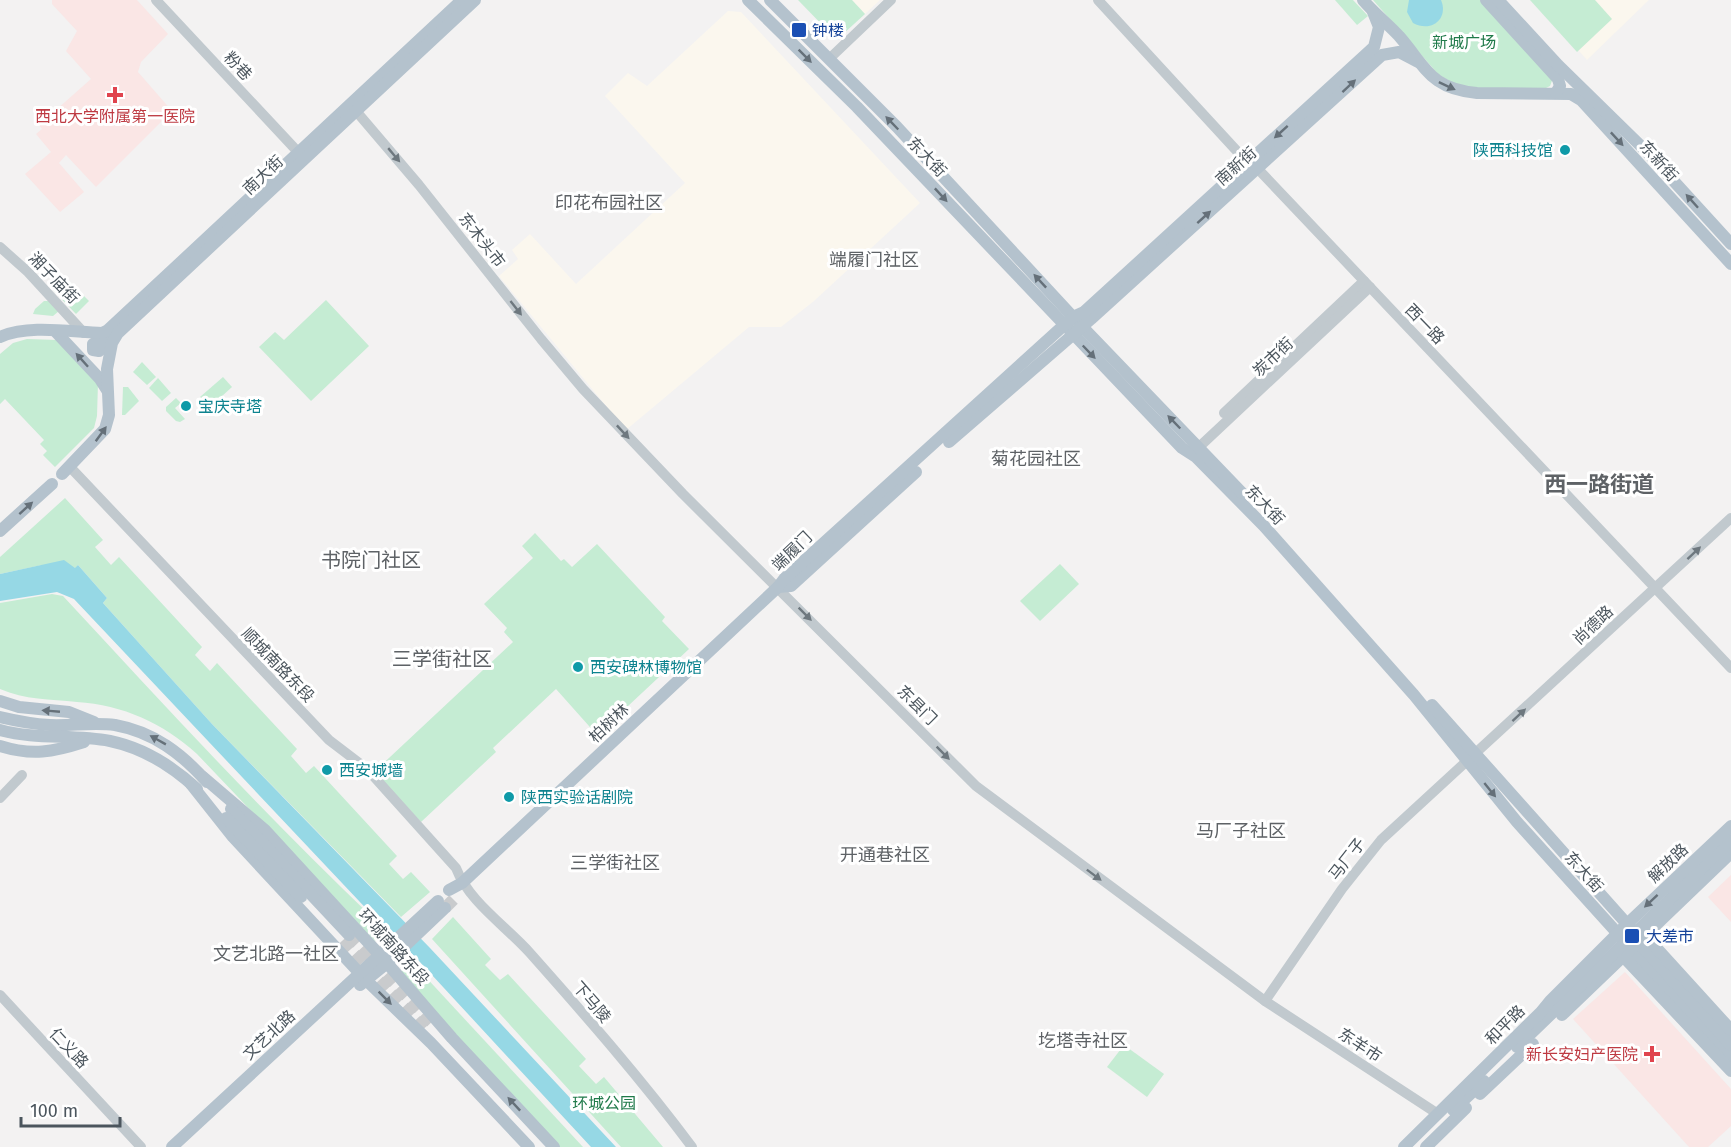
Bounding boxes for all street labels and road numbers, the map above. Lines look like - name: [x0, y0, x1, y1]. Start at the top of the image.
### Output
- street label: 粉巷: [220, 48, 256, 84]
- street label: 东大街: [903, 133, 951, 181]
- street label: 东新街: [1636, 137, 1682, 185]
- street label: 南新街: [1212, 143, 1260, 189]
- street label: 南大街: [239, 152, 287, 198]
- street label: 东木头市: [455, 209, 509, 271]
- street label: 湘子庙街: [25, 248, 83, 308]
- street label: 西一路: [1401, 300, 1449, 348]
- street label: 炭市街: [1249, 334, 1297, 380]
- street label: 东大街: [1241, 481, 1289, 529]
- street label: 端履门: [768, 527, 816, 575]
- street label: 尚德路: [1569, 602, 1617, 648]
- street label: 顺城南路东段: [238, 624, 318, 706]
- street label: 东县门: [893, 681, 941, 729]
- street label: 柏树林: [585, 700, 633, 746]
- street label: 马厂子: [1325, 834, 1369, 884]
- street label: 解放路: [1644, 840, 1692, 886]
- street label: 东大街: [1561, 848, 1607, 896]
- street label: 环城南路东段: [355, 905, 433, 989]
- street label: 下马陵: [569, 978, 615, 1026]
- street label: 和平路: [1481, 1001, 1529, 1049]
- street label: 文艺北路: [239, 1006, 299, 1064]
- street label: 仁义路: [46, 1024, 92, 1072]
- street label: 东羊市: [1335, 1024, 1385, 1066]

